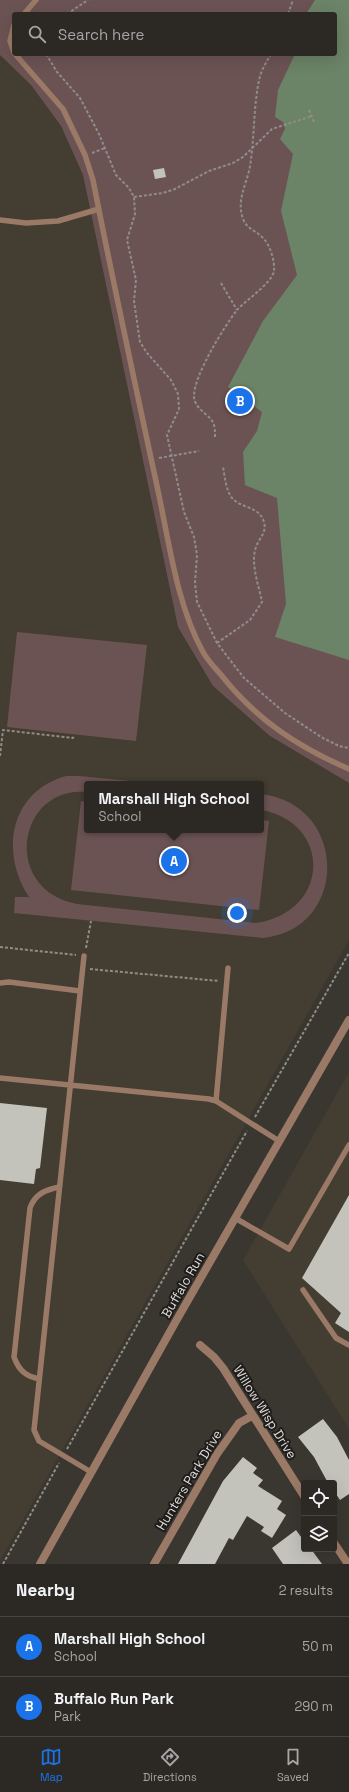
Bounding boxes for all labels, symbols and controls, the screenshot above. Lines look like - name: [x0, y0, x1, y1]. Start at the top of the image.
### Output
- search box: [12, 12, 337, 56]
- icon: search: [26, 23, 48, 45]
- text: Search here: [58, 25, 144, 44]
- pin: B: [227, 386, 253, 416]
- popup: [84, 781, 264, 833]
- text: Marshall High School: [98, 789, 250, 808]
- text: School: [98, 808, 141, 825]
- pin: A: [161, 846, 187, 876]
- your location: [227, 903, 247, 923]
- street label: Buffalo Run: [158, 1249, 208, 1321]
- street label: Willow Wisp Drive: [230, 1362, 300, 1462]
- street label: Hunters Park Drive: [152, 1427, 226, 1533]
- map controls: [301, 1480, 337, 1552]
- button: locate: [301, 1480, 337, 1516]
- button: layers: [301, 1516, 337, 1552]
- text: Nearby: [16, 1579, 75, 1601]
- text: 2 results: [279, 1582, 333, 1599]
- text: Marshall High School: [54, 1629, 205, 1648]
- text: A: [25, 1638, 33, 1655]
- text: 50 m: [302, 1638, 333, 1655]
- text: School: [54, 1648, 97, 1665]
- text: Buffalo Run Park: [54, 1689, 174, 1708]
- text: B: [25, 1698, 33, 1715]
- text: 290 m: [294, 1698, 333, 1715]
- text: Park: [54, 1708, 81, 1725]
- tab: Map: [40, 1746, 63, 1784]
- tab: Directions: [143, 1746, 197, 1784]
- tab: Saved: [277, 1746, 309, 1784]

